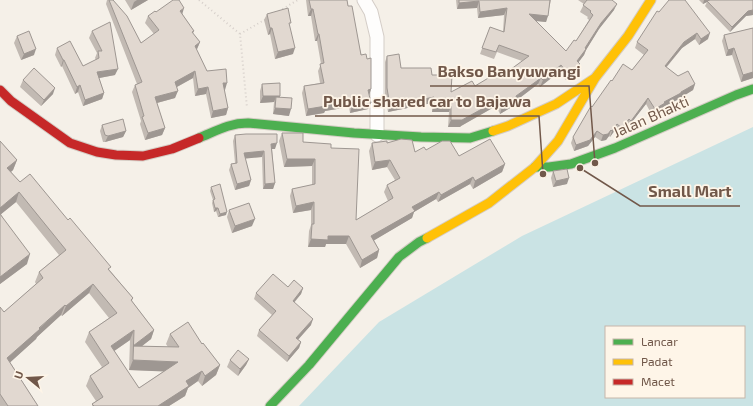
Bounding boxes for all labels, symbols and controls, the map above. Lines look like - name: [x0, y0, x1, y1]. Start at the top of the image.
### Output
- callout: Bakso Banyuwangi: [430, 58, 589, 86]
- text: Bakso Banyuwangi: [437, 61, 581, 81]
- callout: Public shared car to Bajawa: [315, 88, 539, 116]
- text: Public shared car to Bajawa: [323, 91, 531, 110]
- street label: Jalan Bhakti: [610, 91, 691, 141]
- callout: Small Mart: [640, 178, 740, 206]
- text: Small Mart: [648, 181, 732, 200]
- legend: [605, 326, 745, 398]
- text: Lancar: [641, 334, 678, 348]
- text: Padat: [641, 354, 673, 368]
- north arrow: [8, 358, 48, 398]
- text: U: [11, 369, 25, 380]
- text: Macet: [641, 374, 675, 388]

